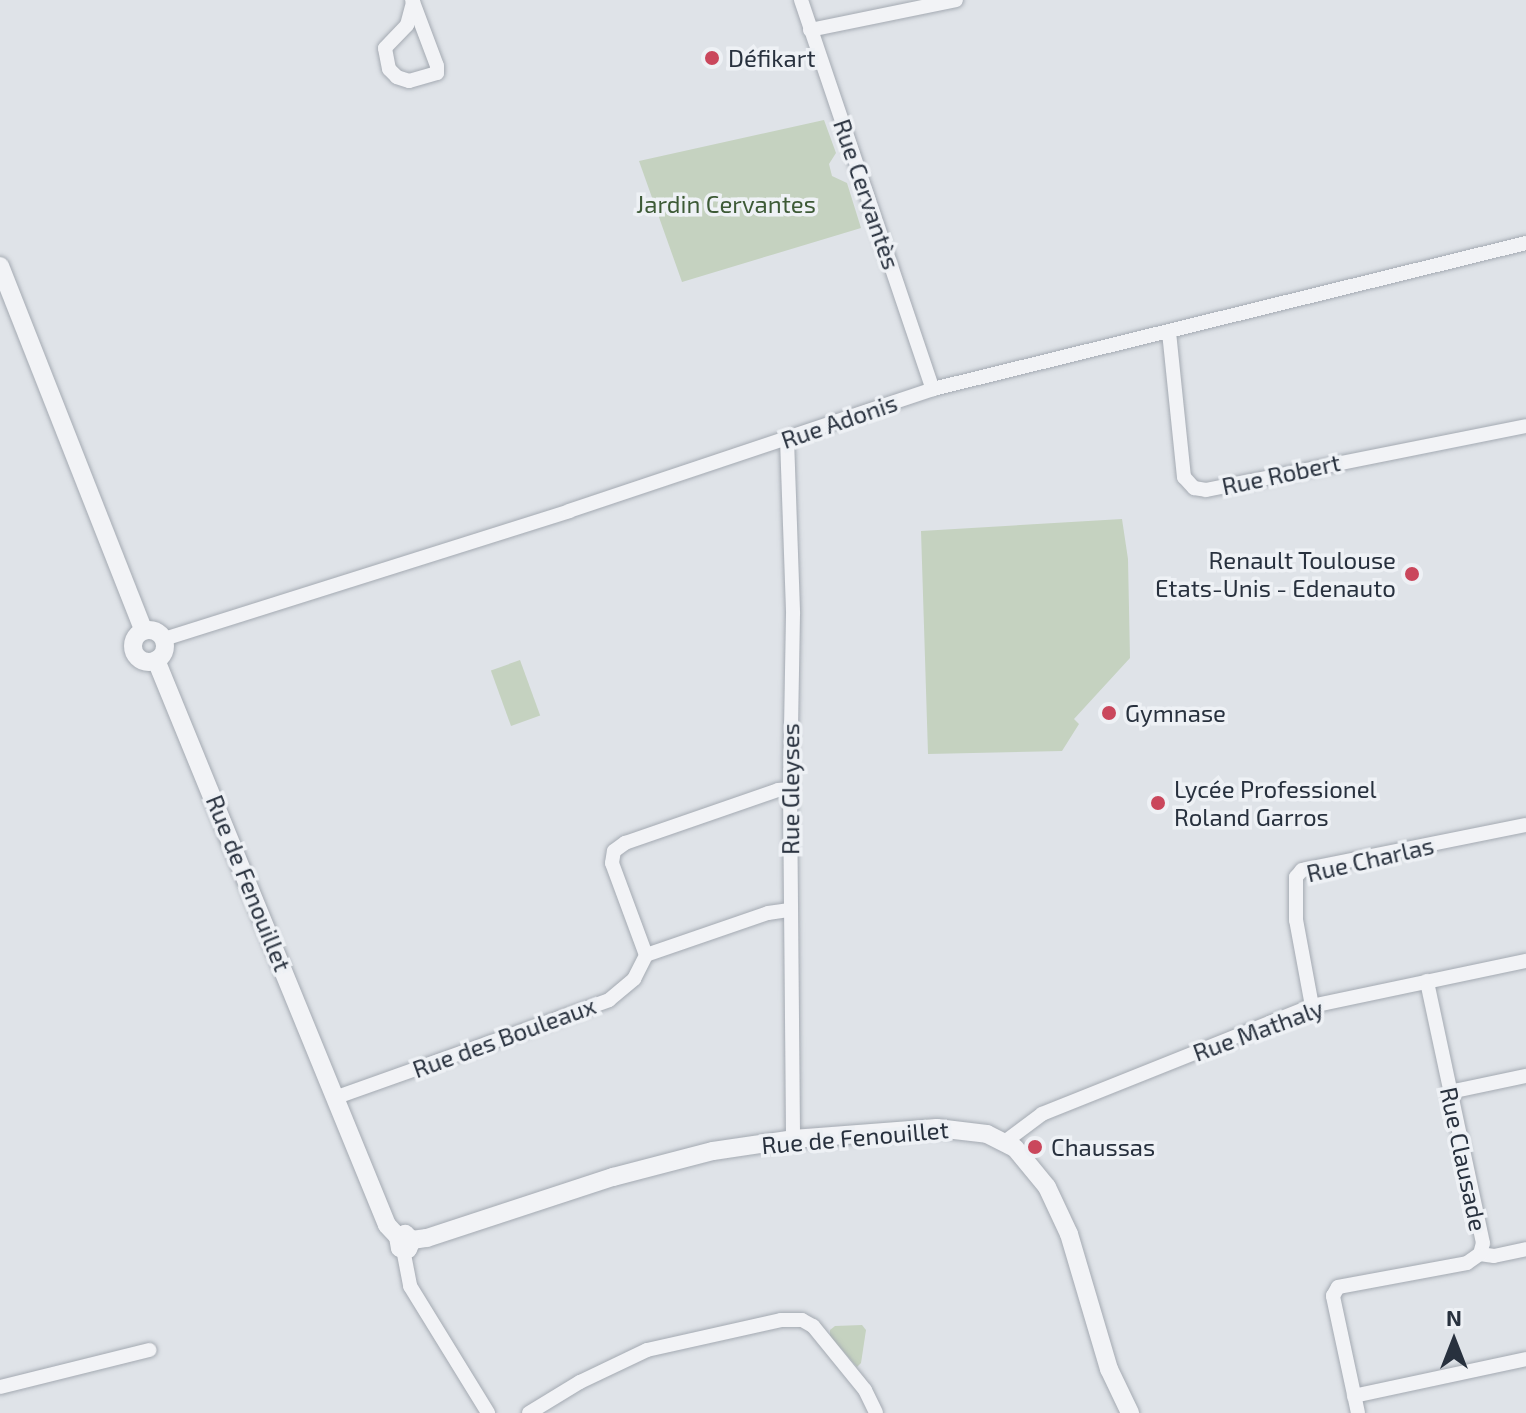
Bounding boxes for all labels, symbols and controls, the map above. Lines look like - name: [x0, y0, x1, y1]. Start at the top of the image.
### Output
- place label: Défikart: [728, 44, 816, 72]
- marker: Défikart: [703, 49, 721, 67]
- street label: Rue Cervantès: [828, 115, 906, 273]
- park label: Jardin Cervantes: [636, 190, 816, 218]
- street label: Rue Adonis: [777, 388, 901, 454]
- street label: Rue Robert: [1219, 447, 1343, 501]
- place label: Renault Toulouse Etats-Unis - Edenauto: [1155, 546, 1396, 602]
- marker: Renault Toulouse Etats-Unis - Edenauto: [1403, 565, 1421, 583]
- place label: Gymnase: [1125, 699, 1226, 727]
- marker: Gymnase: [1100, 704, 1118, 722]
- street label: Rue Gleyses: [776, 723, 804, 855]
- place label: Lycée Professionel Roland Garros: [1174, 775, 1377, 831]
- street label: Rue de Fenouillet: [200, 791, 298, 975]
- marker: Lycée Professionel Roland Garros: [1149, 794, 1167, 812]
- street label: Rue Charlas: [1304, 830, 1436, 888]
- street label: Rue des Bouleaux: [409, 991, 599, 1083]
- street label: Rue Mathaly: [1189, 993, 1327, 1067]
- street label: Rue Clausade: [1435, 1084, 1493, 1234]
- street label: Rue de Fenouillet: [760, 1114, 950, 1160]
- place label: Chaussas: [1051, 1133, 1155, 1161]
- marker: Chaussas: [1026, 1138, 1044, 1156]
- north arrow: [1414, 1301, 1494, 1381]
- text: N: [1446, 1304, 1462, 1330]

